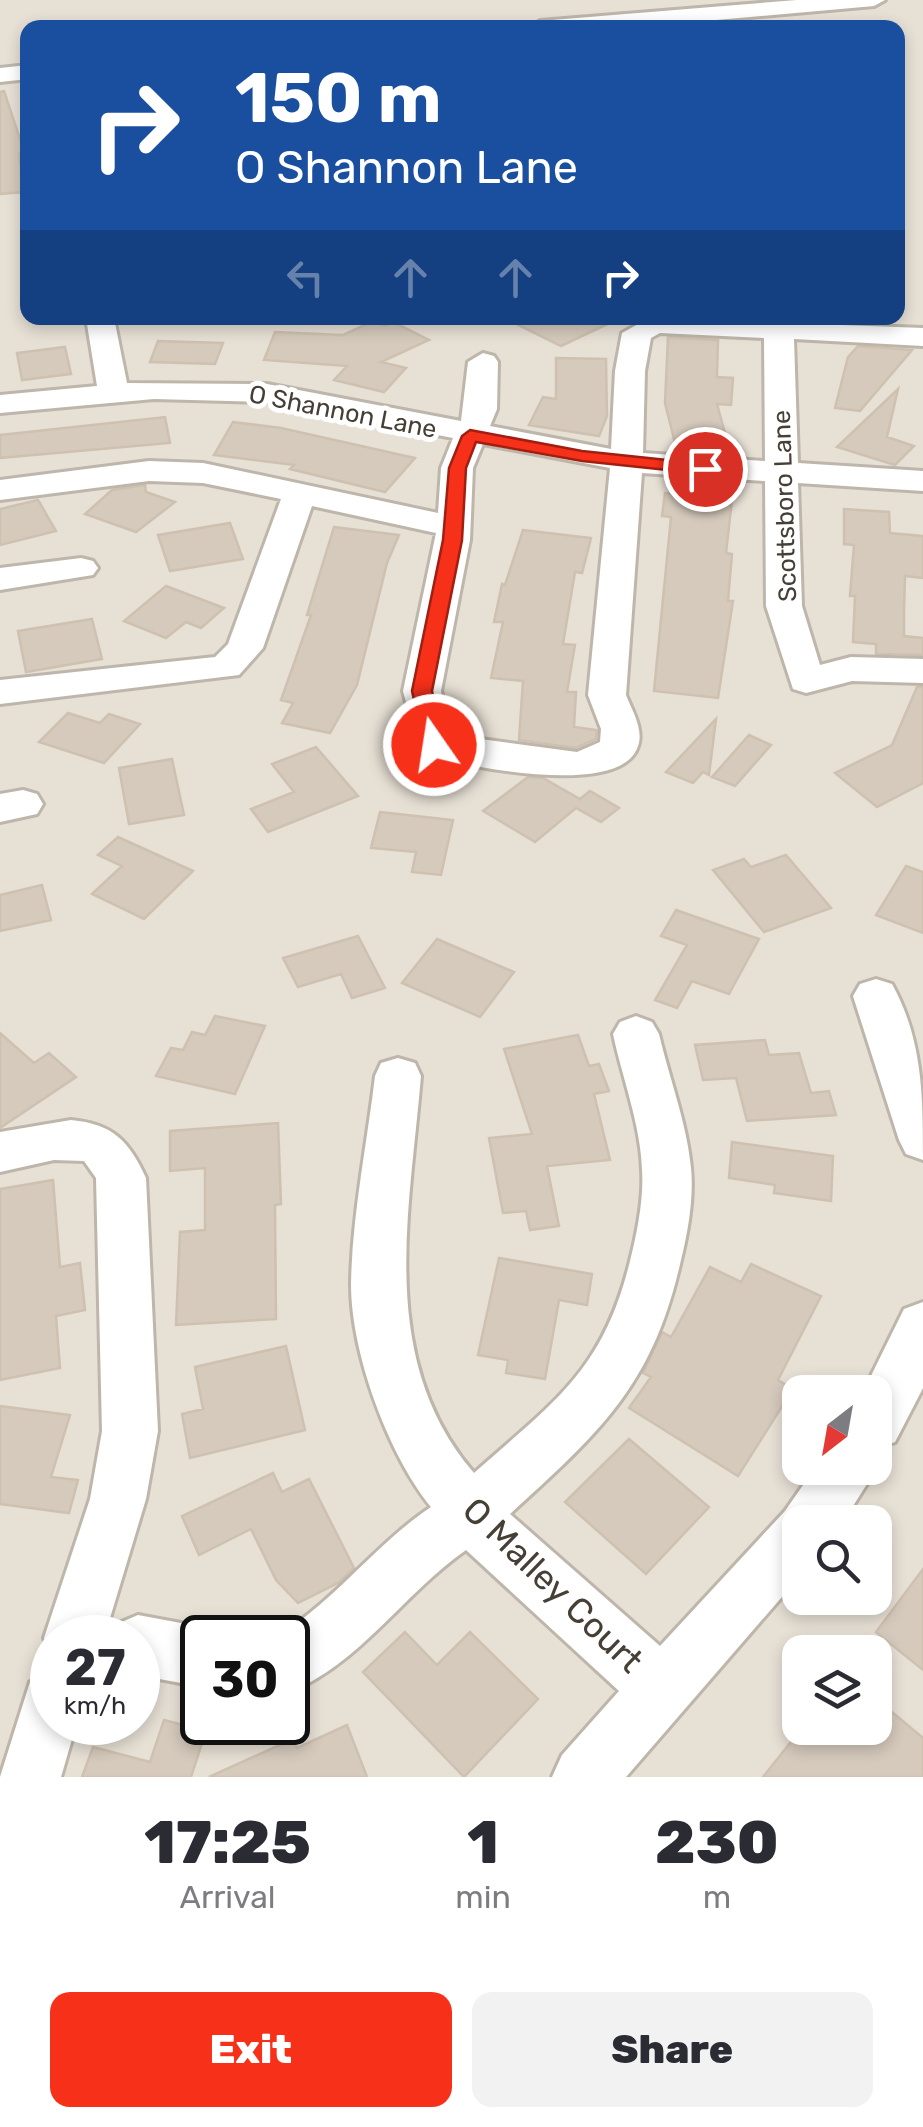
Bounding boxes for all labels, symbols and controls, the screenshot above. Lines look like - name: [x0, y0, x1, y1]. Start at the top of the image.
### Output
- text: 150 m: [235, 57, 442, 140]
- icon: right: [70, 60, 200, 190]
- text: O Shannon Lane: [235, 141, 578, 194]
- icon: left: [278, 250, 333, 305]
- icon: ahead: [383, 250, 438, 305]
- icon: ahead: [488, 250, 543, 305]
- icon: right: [593, 250, 648, 305]
- street label: O Shannon Lane: [247, 379, 439, 444]
- street label: Scottsboro Lane: [767, 410, 802, 602]
- pin: [663, 427, 748, 512]
- icon: arrive: [678, 442, 733, 497]
- position arrow: [382, 693, 486, 797]
- north arrow: [782, 1375, 892, 1485]
- map controls: [782, 1375, 892, 1745]
- street label: O Malley Court: [454, 1489, 652, 1681]
- button: search: [782, 1505, 892, 1615]
- speed limit sign: 30: [180, 1615, 310, 1745]
- button: layers: [782, 1635, 892, 1745]
- text: 27: [64, 1638, 126, 1698]
- text: km/h: [64, 1691, 126, 1720]
- text: 17:25: [144, 1807, 311, 1878]
- text: 1: [467, 1807, 499, 1878]
- text: 230: [655, 1807, 779, 1878]
- text: Arrival: [180, 1878, 276, 1916]
- text: min: [455, 1878, 511, 1916]
- text: m: [703, 1878, 731, 1916]
- button: Exit: [50, 1992, 452, 2107]
- button: Share: [472, 1992, 873, 2107]

